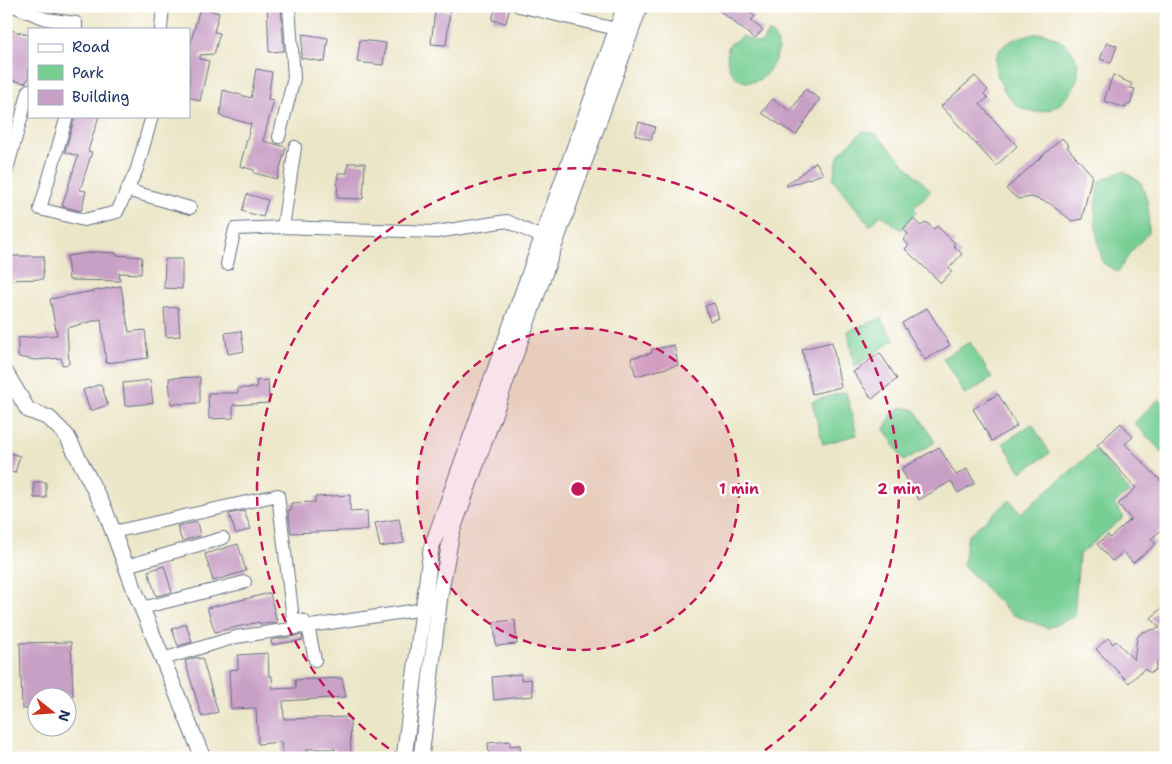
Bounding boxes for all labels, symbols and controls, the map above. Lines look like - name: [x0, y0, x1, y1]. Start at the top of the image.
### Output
- legend: [28, 28, 190, 118]
- text: Road: [72, 37, 110, 57]
- text: Park: [72, 63, 104, 83]
- text: Building: [72, 87, 129, 107]
- text: 1 min: [719, 479, 759, 499]
- text: 2 min: [877, 479, 921, 499]
- centre of rings: [569, 480, 587, 498]
- north arrow: [28, 686, 78, 736]
- text: N: [54, 708, 75, 724]

